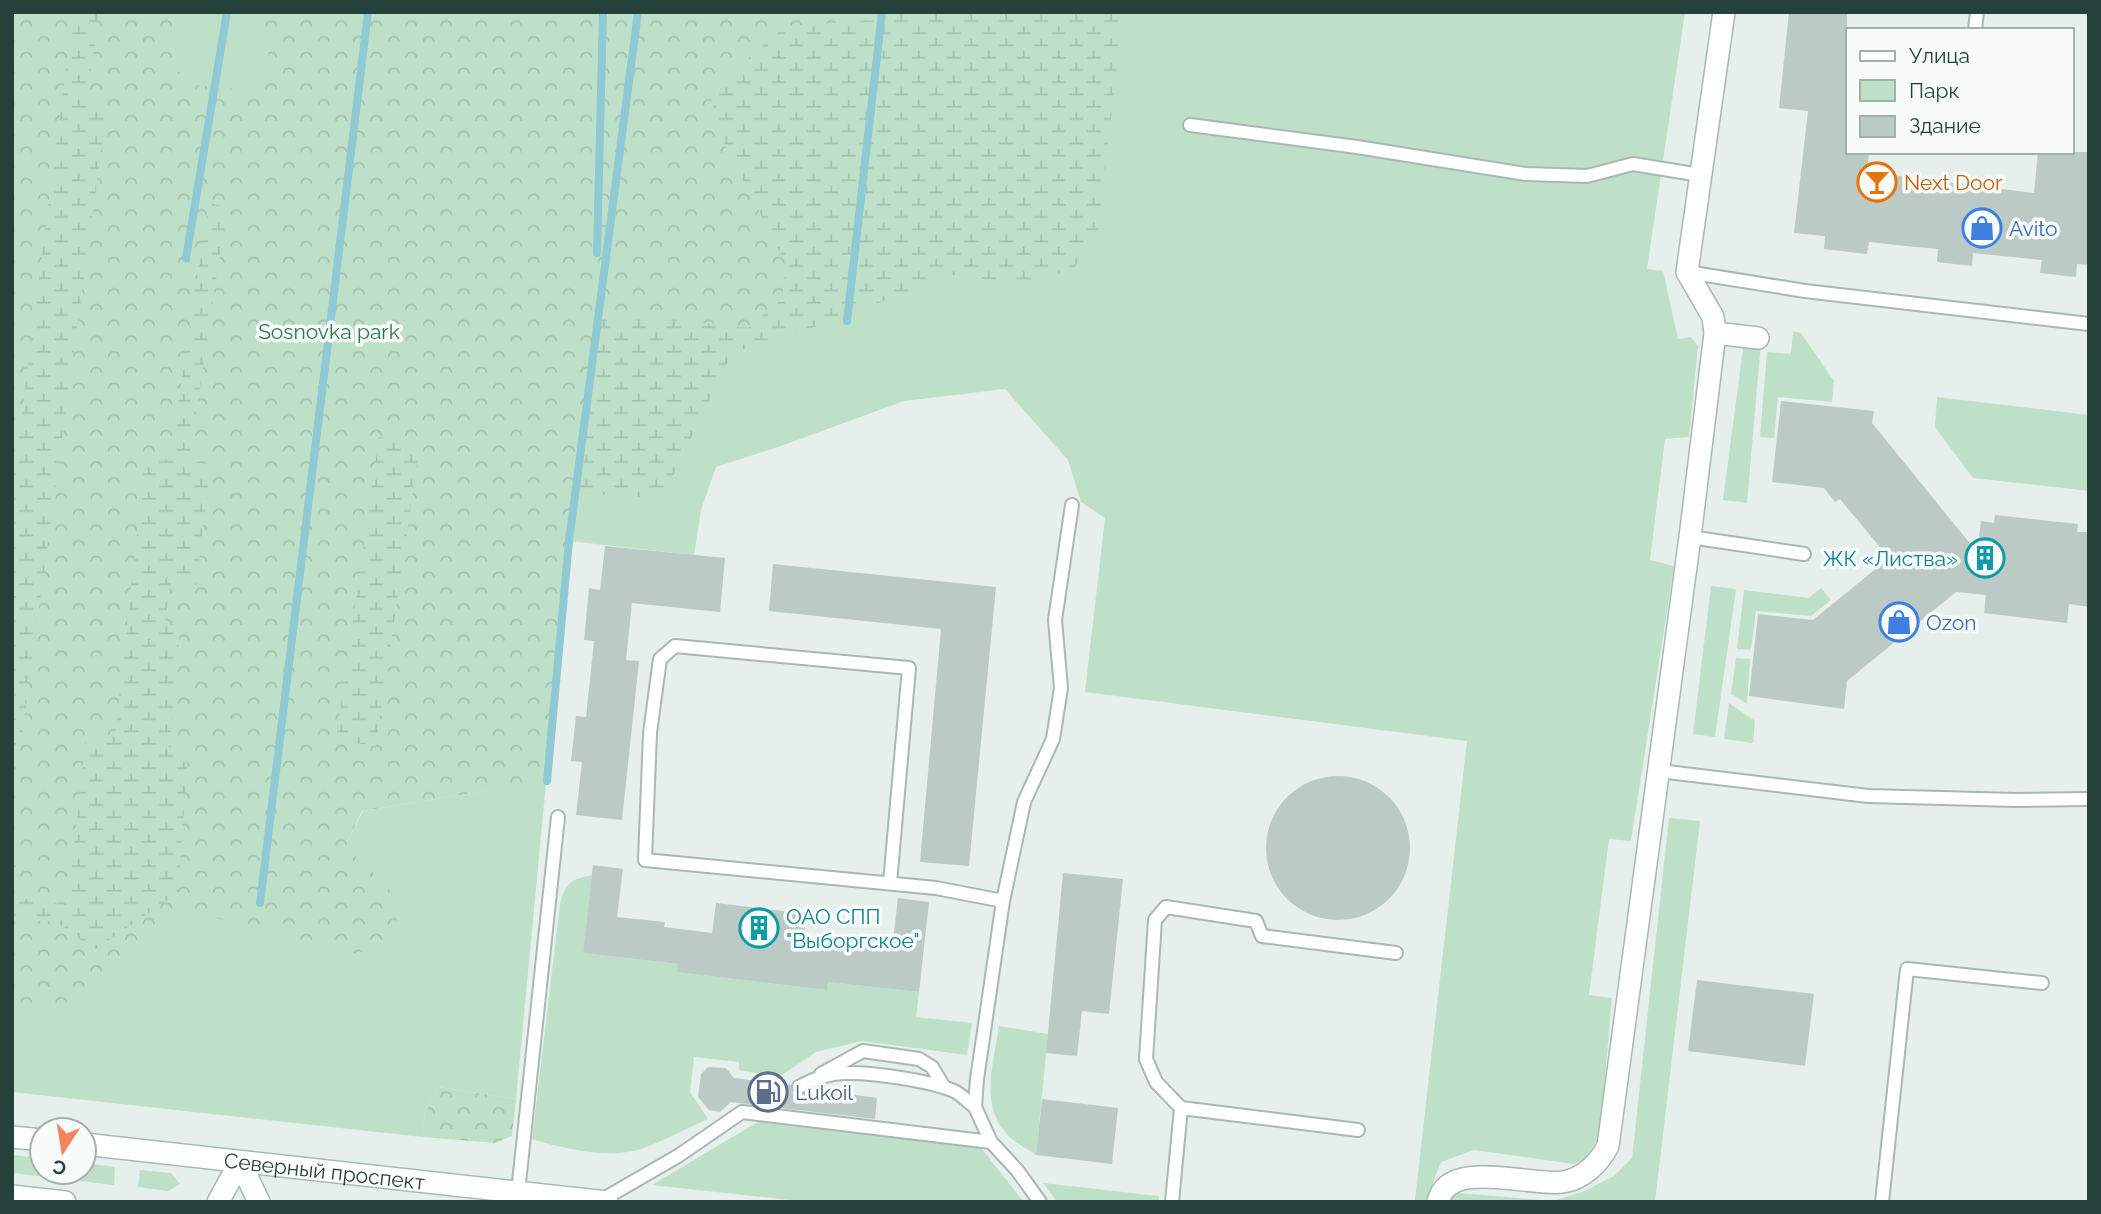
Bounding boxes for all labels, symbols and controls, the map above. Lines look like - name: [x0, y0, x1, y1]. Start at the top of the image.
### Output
- legend: [1846, 28, 2073, 154]
- text: Улица: [1909, 43, 1970, 68]
- text: Парк: [1909, 78, 1959, 103]
- text: Здание: [1909, 113, 1981, 138]
- bar icon: Next Door: [1856, 161, 1898, 203]
- place label: Next Door: [1904, 170, 2003, 195]
- shop icon: Avito: [1961, 207, 2003, 249]
- place label: Avito: [2009, 216, 2058, 241]
- park label: Sosnovka park: [258, 319, 400, 344]
- building icon: ЖК «Листва»: [1964, 537, 2006, 579]
- place label: ЖК «Листва»: [1823, 546, 1958, 571]
- shop icon: Ozon: [1878, 601, 1920, 643]
- place label: Ozon: [1926, 610, 1977, 635]
- place label: ОАО СПП "Выборгское": [786, 904, 920, 953]
- building icon: ОАО СПП "Выборгское": [738, 907, 780, 949]
- fuel station icon: Lukoil: [747, 1071, 789, 1113]
- place label: Lukoil: [795, 1080, 853, 1105]
- north arrow: [28, 1116, 98, 1186]
- street label: Северный проспект: [223, 1147, 426, 1194]
- text: С: [51, 1156, 68, 1180]

